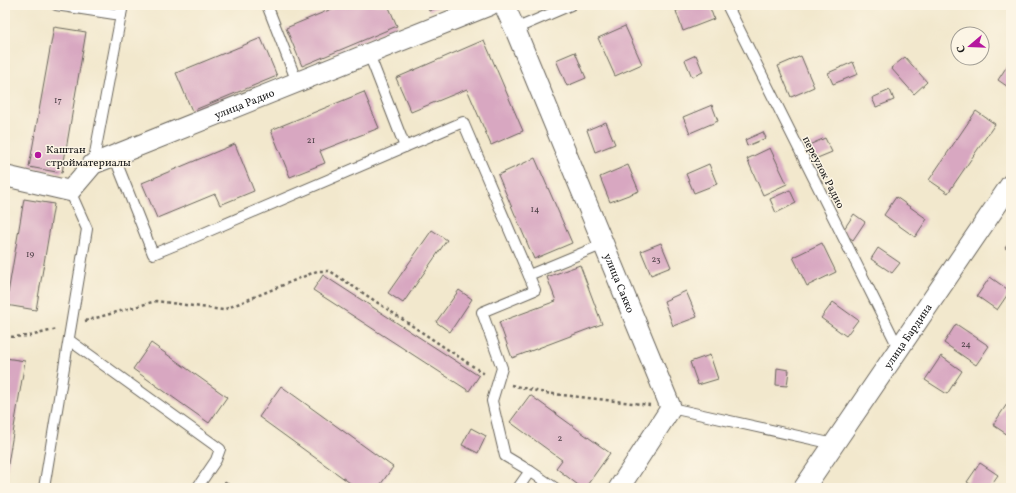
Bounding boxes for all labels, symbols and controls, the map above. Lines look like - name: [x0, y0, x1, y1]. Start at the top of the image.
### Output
- north arrow: [950, 26, 990, 66]
- text: С: [954, 43, 970, 55]
- street label: улица Радио: [212, 86, 277, 124]
- house number: 17: [54, 94, 62, 107]
- house number: 21: [307, 134, 315, 147]
- street label: переулок Радио: [798, 134, 847, 212]
- place label: Каштан стройматериалы: [46, 143, 131, 171]
- marker: Каштан стройматериалы: [33, 150, 43, 160]
- house number: 14: [531, 203, 539, 216]
- house number: 19: [26, 248, 34, 261]
- street label: улица Сакко: [599, 252, 637, 316]
- house number: 23: [651, 253, 661, 266]
- street label: улица Бардина: [881, 301, 937, 372]
- house number: 24: [961, 338, 971, 351]
- house number: 2: [558, 432, 563, 445]

